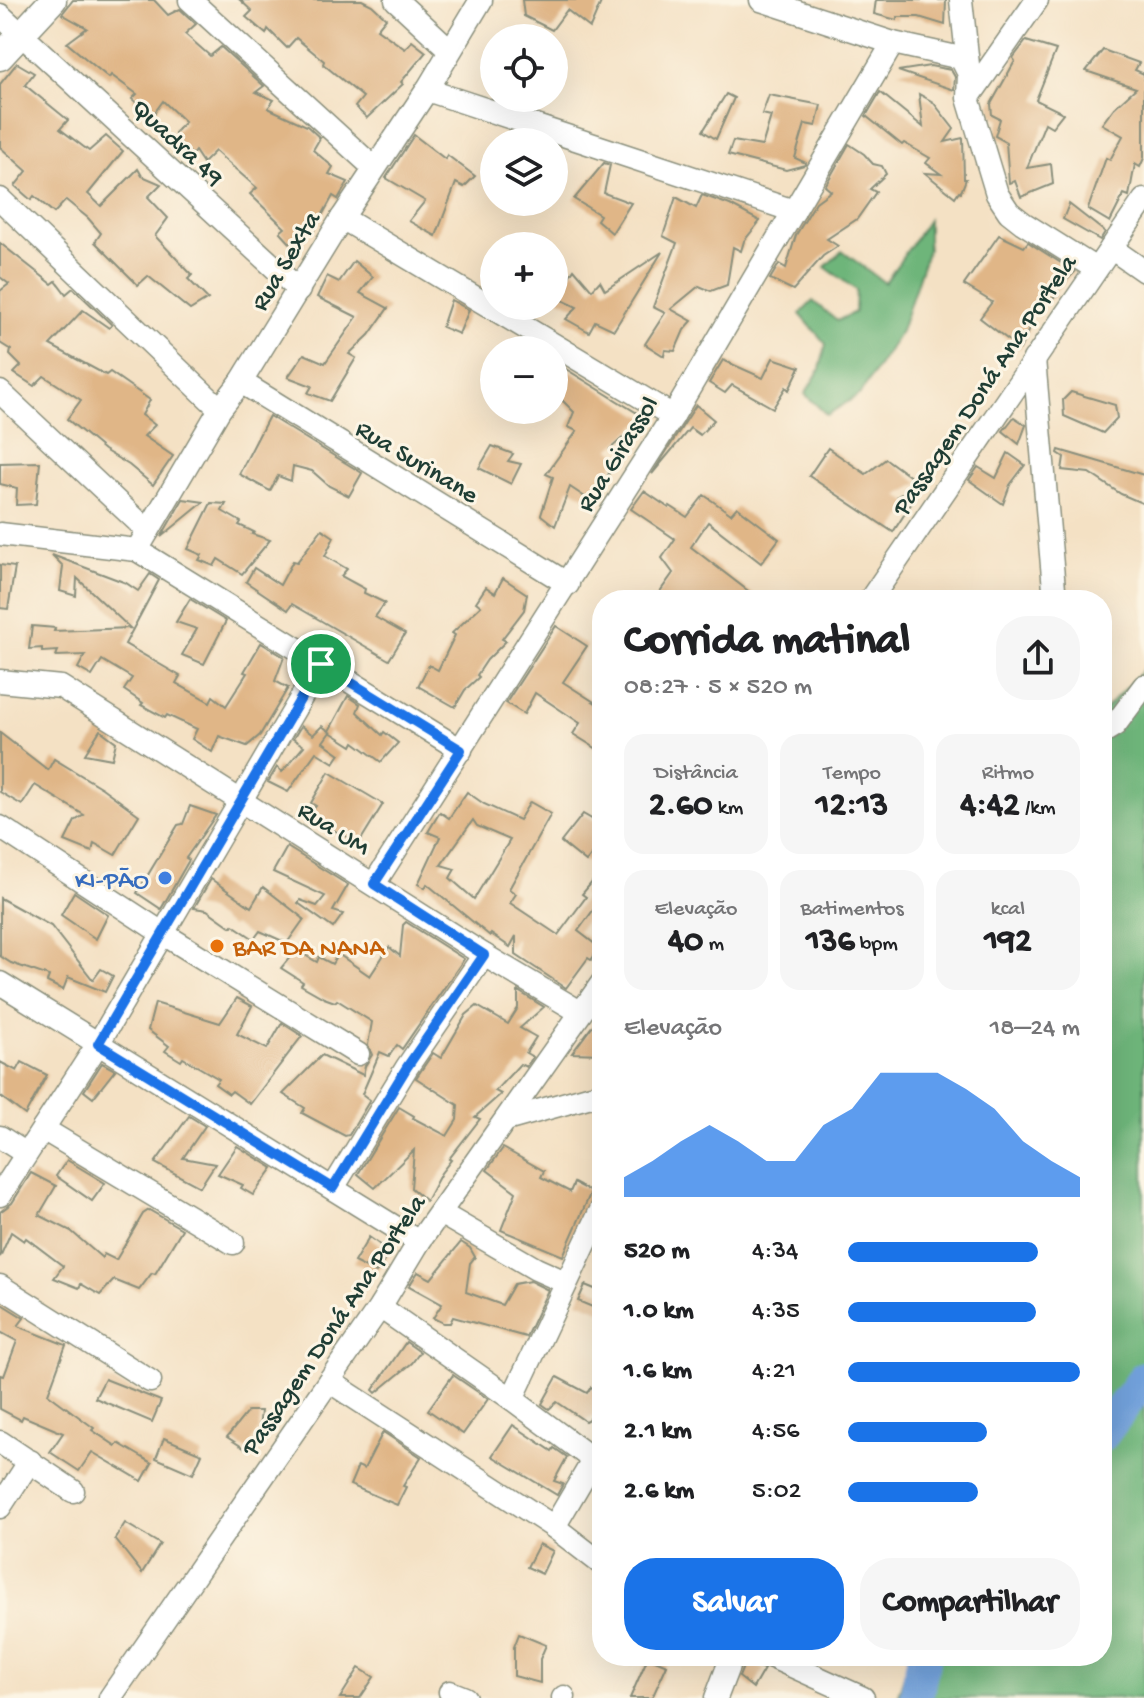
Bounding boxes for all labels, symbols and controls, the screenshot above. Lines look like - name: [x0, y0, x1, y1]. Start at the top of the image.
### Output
- map controls: [480, 24, 568, 424]
- button: locate: [480, 24, 568, 112]
- street label: Quadra 49: [124, 94, 228, 195]
- button: layers: [480, 128, 568, 216]
- street label: Rua Sexta: [246, 206, 330, 318]
- button: +: [480, 232, 568, 320]
- street label: Passagem Doná Ana Portela: [887, 249, 1087, 524]
- button: −: [480, 336, 568, 424]
- street label: Rua Girassol: [572, 392, 668, 519]
- street label: Rua Surinane: [349, 415, 483, 513]
- button: share: [996, 616, 1080, 700]
- text: Corrida matinal: [624, 617, 910, 669]
- pin: [287, 630, 355, 698]
- icon: arrive: [299, 642, 343, 686]
- text: 08:27 · 5 × 520 m: [624, 673, 812, 704]
- text: Distância: [654, 761, 738, 787]
- text: Tempo: [823, 761, 881, 787]
- text: Ritmo: [982, 761, 1034, 787]
- text: 2.60: [649, 787, 713, 827]
- text: 12:13: [816, 787, 888, 827]
- text: 4:42: [960, 787, 1020, 827]
- text: km: [713, 796, 743, 822]
- text: /km: [1020, 796, 1056, 822]
- street label: Rua UM: [291, 797, 375, 866]
- place label: KI-PÃO: [75, 867, 149, 898]
- marker: KI-PÃO: [156, 869, 174, 887]
- text: Elevação: [655, 897, 737, 923]
- text: Batimentos: [800, 897, 904, 923]
- text: kcal: [991, 897, 1025, 923]
- text: 40: [668, 923, 703, 963]
- text: 136: [806, 923, 855, 963]
- text: 192: [984, 923, 1032, 963]
- text: m: [703, 932, 724, 958]
- text: bpm: [855, 932, 898, 958]
- place label: BAR DA NANA: [232, 935, 386, 966]
- marker: BAR DA NANA: [208, 937, 226, 955]
- text: Elevação: [624, 1014, 722, 1045]
- text: 18–24 m: [990, 1014, 1080, 1045]
- street label: Passagem Doná Ana Portela: [236, 1189, 436, 1464]
- text: 520 m: [624, 1237, 690, 1268]
- text: 4:34: [752, 1237, 798, 1268]
- text: 1.0 km: [624, 1297, 694, 1328]
- text: 4:35: [752, 1297, 800, 1328]
- text: 1.6 km: [624, 1357, 692, 1388]
- text: 4:21: [752, 1357, 796, 1388]
- text: 2.1 km: [624, 1417, 692, 1448]
- text: 4:56: [752, 1417, 799, 1448]
- text: 2.6 km: [624, 1477, 694, 1508]
- text: 5:02: [752, 1477, 801, 1508]
- button: Salvar: [624, 1558, 844, 1650]
- button: Compartilhar: [860, 1558, 1080, 1650]

